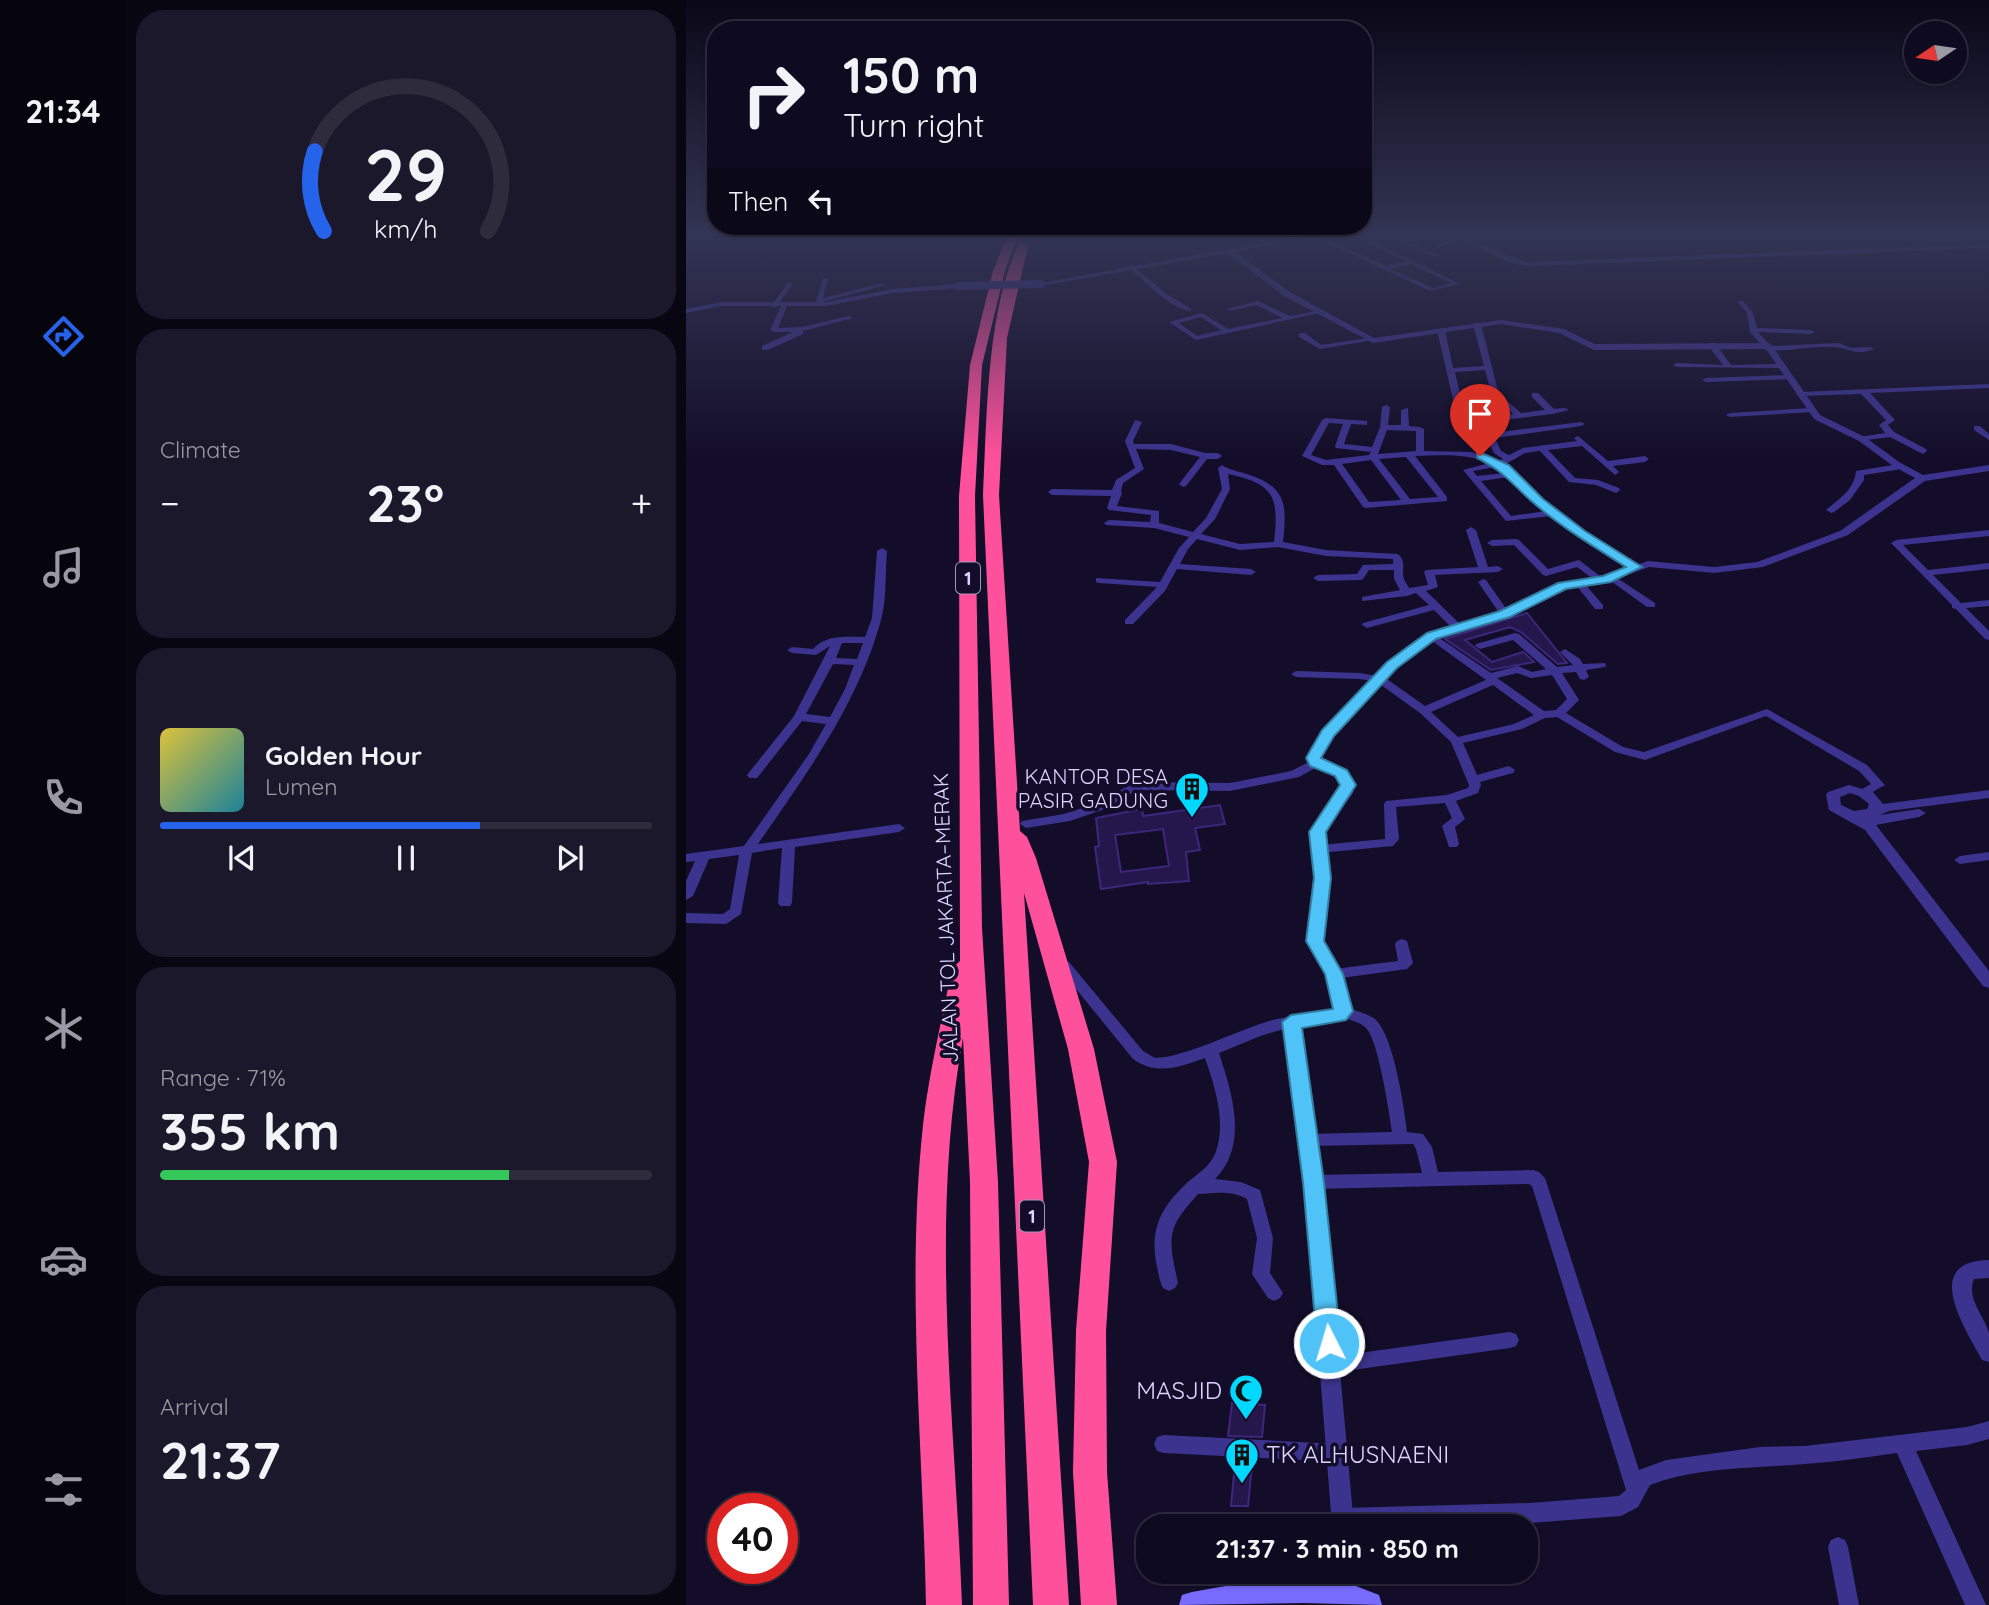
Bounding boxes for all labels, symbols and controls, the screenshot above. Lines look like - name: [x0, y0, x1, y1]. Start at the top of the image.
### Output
- north arrow: [1904, 21, 1967, 84]
- map controls: [1904, 21, 1967, 84]
- text: 150 m: [843, 44, 979, 105]
- icon: right: [728, 49, 819, 140]
- text: 21:34: [25, 91, 101, 131]
- text: Turn right: [843, 105, 984, 145]
- text: 29: [365, 128, 447, 219]
- icon: left: [802, 182, 840, 220]
- text: Then: [728, 185, 788, 218]
- text: km/h: [374, 212, 438, 243]
- icon: directions: [39, 312, 88, 361]
- pin: [1450, 384, 1510, 456]
- icon: arrive: [1461, 395, 1499, 433]
- text: Climate: [160, 435, 241, 464]
- text: 23°: [366, 470, 444, 535]
- text: −: [160, 479, 180, 527]
- text: +: [631, 479, 652, 527]
- icon: music: [39, 543, 88, 592]
- road number: 1: [956, 562, 980, 594]
- text: Golden Hour: [265, 739, 422, 772]
- place label: KANTOR DESA PASIR GADUNG: [1018, 763, 1168, 813]
- building icon: KANTOR DESA PASIR GADUNG: [1173, 770, 1211, 819]
- text: Lumen: [265, 772, 338, 801]
- icon: phone: [39, 773, 88, 822]
- street label: JALAN TOL JAKARTA–MERAK: [927, 773, 963, 1063]
- icon: previous: [223, 839, 261, 877]
- icon: pause: [387, 839, 425, 877]
- icon: next: [551, 839, 589, 877]
- icon: climate: [39, 1004, 88, 1053]
- text: Range · 71%: [160, 1063, 286, 1092]
- text: 355 km: [160, 1098, 340, 1163]
- road number: 1: [1020, 1200, 1044, 1232]
- icon: car: [39, 1235, 88, 1284]
- position arrow: [1292, 1306, 1366, 1380]
- mosque icon: MASJID: [1227, 1372, 1265, 1421]
- place label: MASJID: [1136, 1375, 1222, 1405]
- text: Arrival: [160, 1392, 229, 1421]
- text: 21:37: [160, 1427, 280, 1492]
- building icon: TK ALHUSNAENI: [1223, 1436, 1261, 1485]
- place label: TK ALHUSNAENI: [1266, 1439, 1449, 1469]
- icon: filters: [39, 1465, 88, 1514]
- speed limit sign: 40: [707, 1493, 798, 1584]
- text: 21:37 · 3 min · 850 m: [1215, 1532, 1459, 1565]

